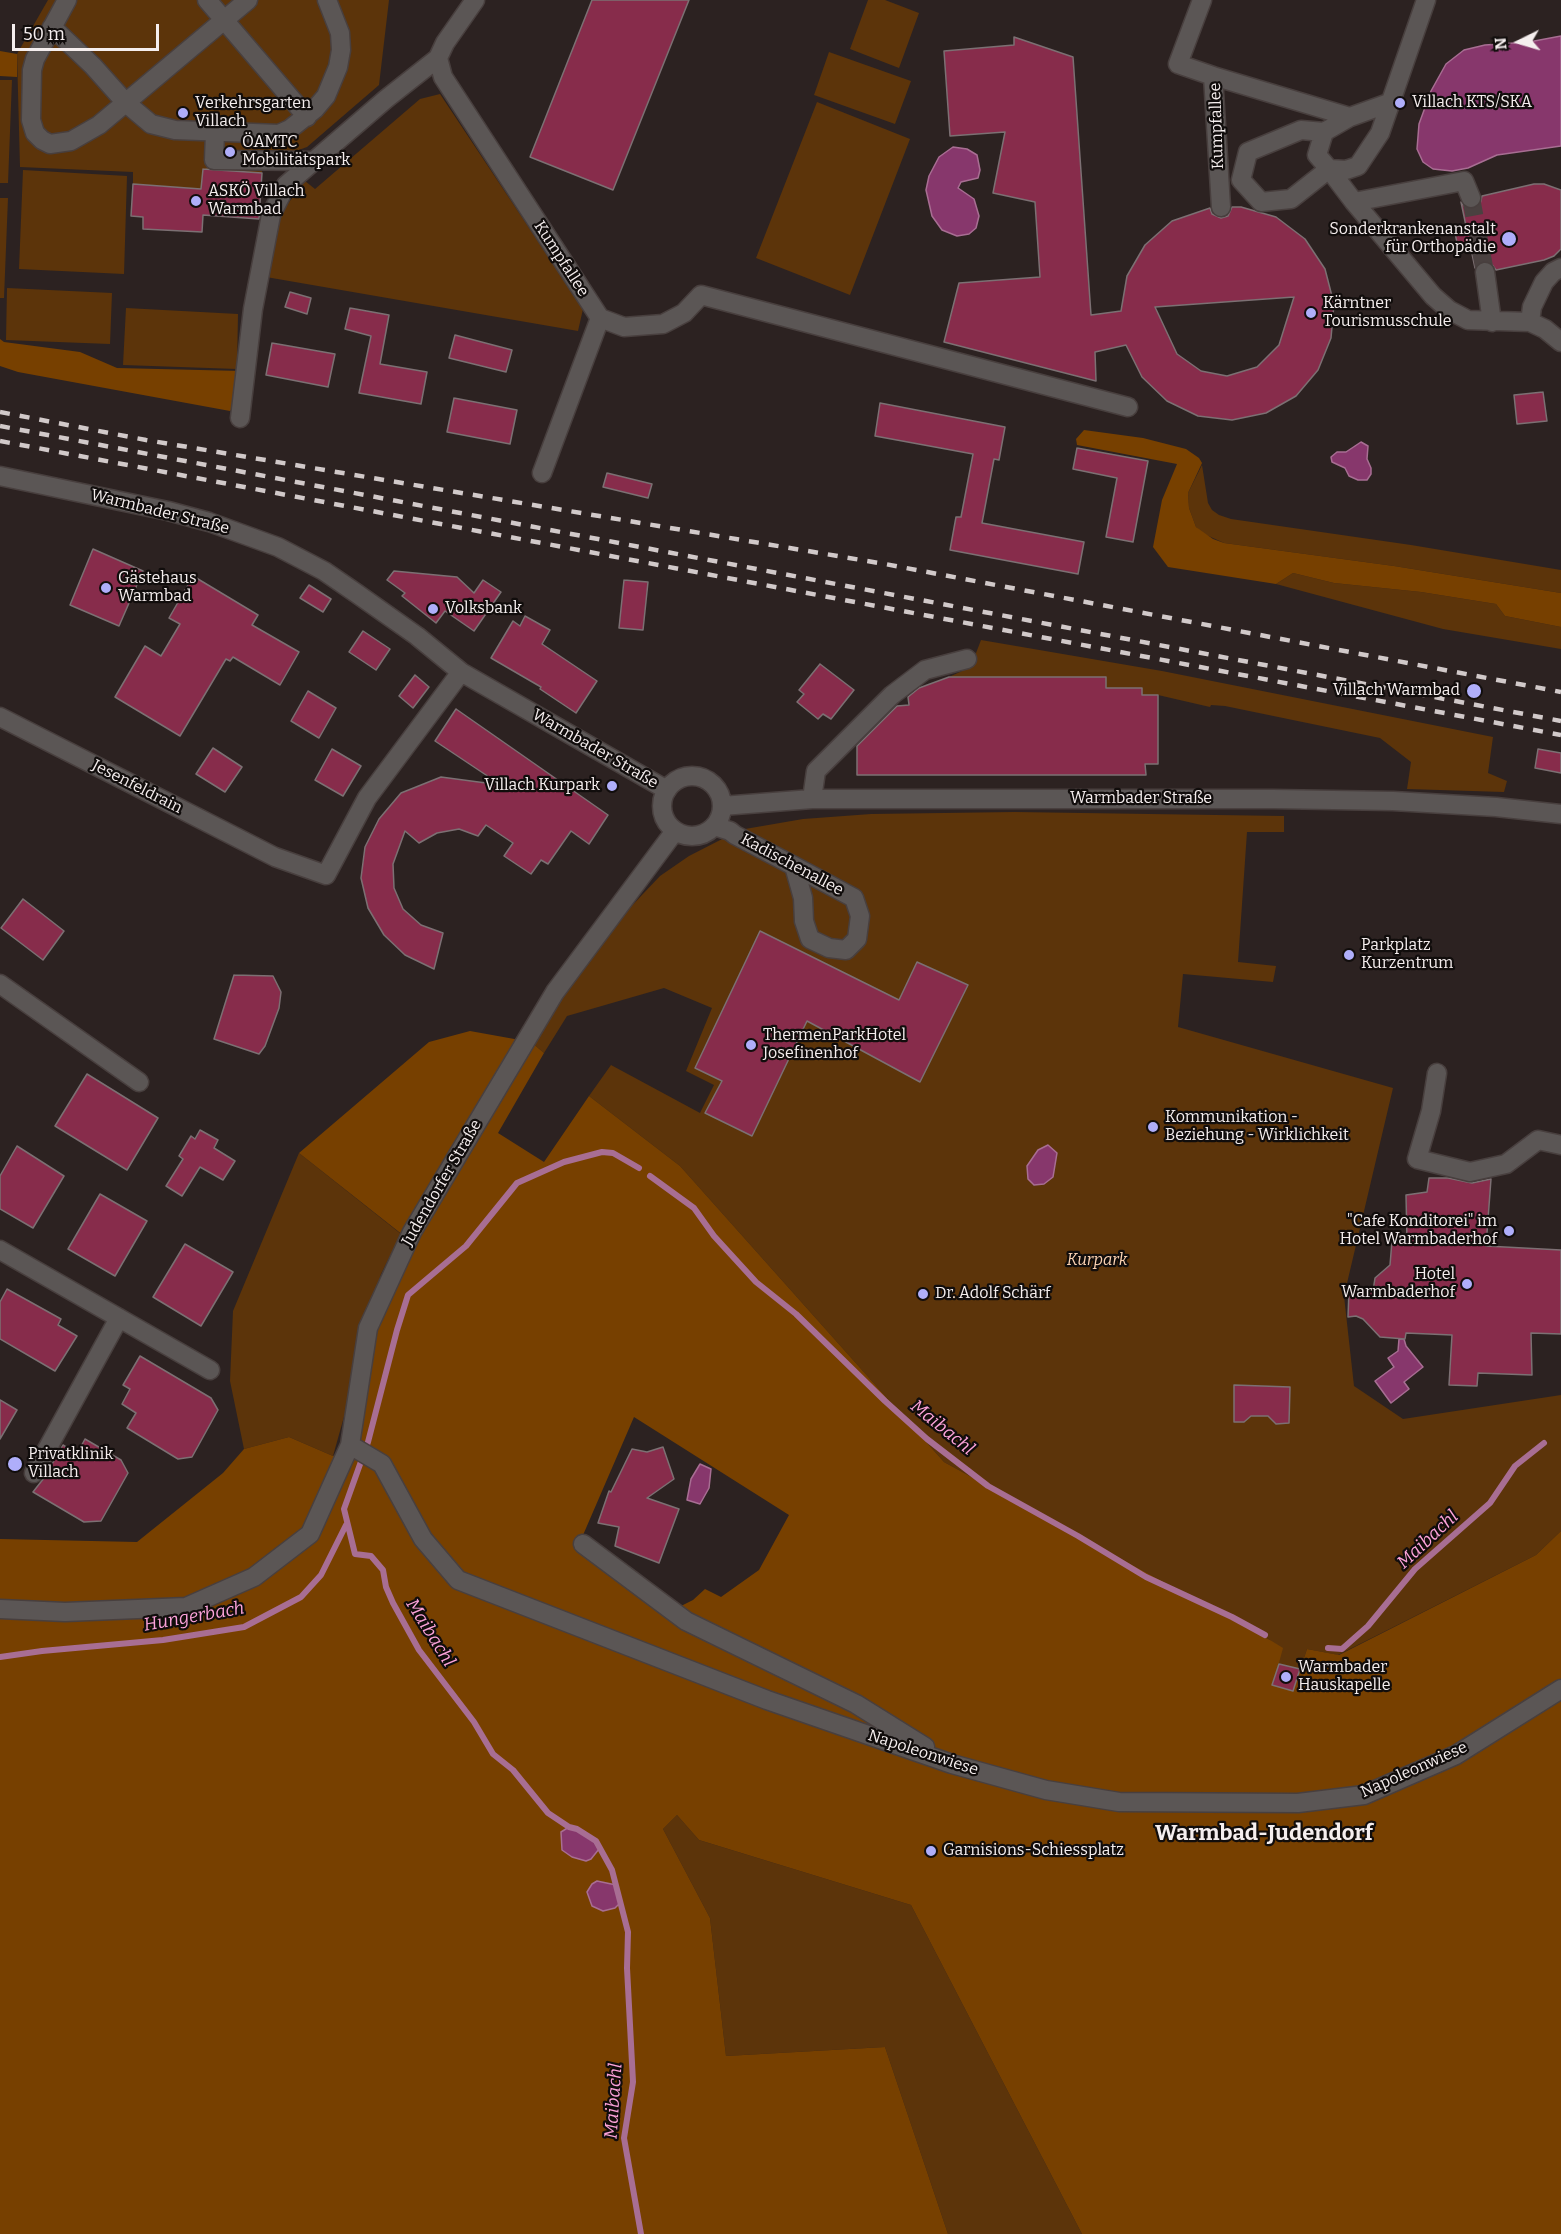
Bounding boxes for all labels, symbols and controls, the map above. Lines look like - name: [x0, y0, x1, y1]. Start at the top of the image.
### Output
- scale bar: [15, 12, 162, 50]
- north arrow: [1489, 12, 1549, 72]
- text: 50 m: [23, 23, 65, 45]
- text: N: [1491, 37, 1511, 51]
- street label: Kumpfallee: [1206, 82, 1228, 170]
- place label: Villach KTS/SKA: [1412, 93, 1532, 113]
- place label: Verkehrsgarten Villach: [195, 94, 311, 132]
- marker: Villach KTS/SKA: [1393, 96, 1407, 110]
- marker: Verkehrsgarten Villach: [176, 106, 190, 120]
- place label: ÖAMTC Mobilitätspark: [242, 133, 350, 171]
- marker: ÖAMTC Mobilitätspark: [223, 145, 237, 159]
- place label: ASKÖ Villach Warmbad: [208, 182, 305, 220]
- marker: ASKÖ Villach Warmbad: [189, 194, 203, 208]
- street label: Kumpfallee: [529, 218, 593, 300]
- place label: Sonderkrankenanstalt für Orthopädie: [1329, 220, 1496, 258]
- marker: Sonderkrankenanstalt für Orthopädie: [1500, 230, 1518, 248]
- place label: Kärntner Tourismusschule: [1323, 294, 1452, 332]
- marker: Kärntner Tourismusschule: [1304, 306, 1318, 320]
- street label: Warmbader Straße: [89, 486, 231, 538]
- place label: Gästehaus Warmbad: [118, 569, 197, 607]
- marker: Gästehaus Warmbad: [99, 581, 113, 595]
- place label: Volksbank: [445, 599, 522, 619]
- marker: Volksbank: [426, 602, 440, 616]
- place label: Villach Warmbad: [1333, 681, 1460, 701]
- marker: Villach Warmbad: [1465, 682, 1483, 700]
- street label: Warmbader Straße: [529, 705, 661, 793]
- street label: Jesenfeldrain: [89, 756, 185, 818]
- place label: Villach Kurpark: [484, 776, 600, 796]
- marker: Villach Kurpark: [605, 779, 619, 793]
- street label: Warmbader Straße: [1070, 789, 1212, 809]
- street label: Kadischenallee: [737, 830, 847, 900]
- place label: Parkplatz Kurzentrum: [1361, 936, 1453, 974]
- marker: Parkplatz Kurzentrum: [1342, 948, 1356, 962]
- place label: ThermenParkHotel Josefinenhof: [763, 1026, 906, 1064]
- marker: ThermenParkHotel Josefinenhof: [744, 1038, 758, 1052]
- place label: Kommunikation - Beziehung - Wirklichkeit: [1165, 1108, 1349, 1146]
- street label: Judendorfer Straße: [398, 1116, 486, 1250]
- marker: Kommunikation - Beziehung - Wirklichkeit: [1146, 1120, 1160, 1134]
- place label: "Cafe Konditorei" im Hotel Warmbaderhof: [1340, 1212, 1497, 1250]
- marker: "Cafe Konditorei" im Hotel Warmbaderhof: [1502, 1224, 1516, 1238]
- park label: Kurpark: [1067, 1251, 1127, 1271]
- place label: Hotel Warmbaderhof: [1341, 1265, 1455, 1303]
- marker: Hotel Warmbaderhof: [1460, 1277, 1474, 1291]
- place label: Dr. Adolf Schärf: [935, 1284, 1050, 1304]
- marker: Dr. Adolf Schärf: [916, 1287, 930, 1301]
- water label: Maibachl: [906, 1396, 978, 1460]
- place label: Privatklinik Villach: [28, 1445, 113, 1483]
- marker: Privatklinik Villach: [6, 1455, 24, 1473]
- water label: Maibachl: [1393, 1506, 1463, 1574]
- water label: Maibachl: [401, 1595, 459, 1671]
- water label: Hungerbach: [142, 1598, 246, 1636]
- place label: Warmbader Hauskapelle: [1298, 1658, 1390, 1696]
- marker: Warmbader Hauskapelle: [1279, 1670, 1293, 1684]
- street label: Napoleonwiese: [865, 1726, 981, 1780]
- street label: Napoleonwiese: [1358, 1738, 1470, 1802]
- district label: Warmbad-Judendorf: [1155, 1821, 1373, 1847]
- place label: Garnisions-Schiessplatz: [943, 1841, 1124, 1861]
- marker: Garnisions-Schiessplatz: [924, 1844, 938, 1858]
- water label: Maibachl: [601, 2062, 627, 2140]

